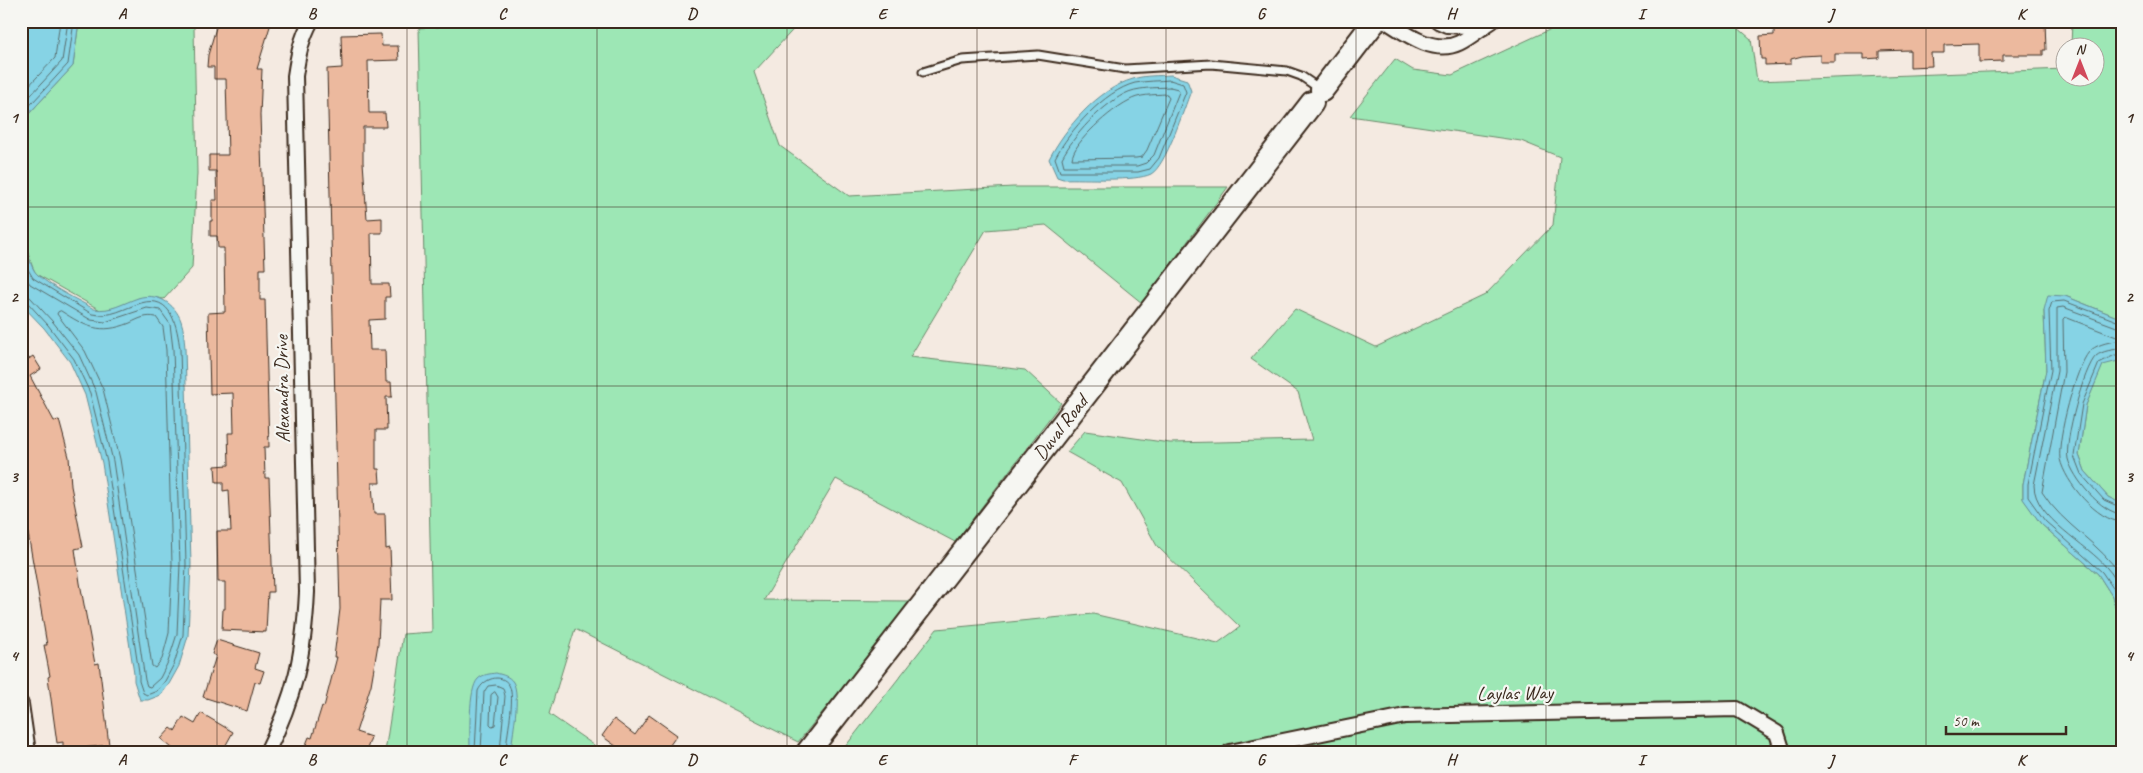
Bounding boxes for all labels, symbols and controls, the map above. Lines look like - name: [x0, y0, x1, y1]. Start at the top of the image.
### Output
- text: A: [118, 4, 128, 24]
- text: B: [308, 4, 318, 24]
- text: C: [498, 4, 508, 24]
- text: D: [687, 4, 698, 24]
- text: E: [878, 4, 889, 24]
- text: F: [1068, 4, 1079, 24]
- text: G: [1257, 4, 1267, 24]
- text: H: [1446, 4, 1458, 24]
- text: I: [1638, 4, 1648, 24]
- text: J: [1827, 4, 1836, 24]
- text: K: [2017, 4, 2029, 24]
- north arrow: [2056, 38, 2106, 88]
- text: N: [2076, 41, 2087, 58]
- text: 1: [10, 108, 19, 128]
- text: 1: [2125, 108, 2134, 128]
- text: 2: [10, 287, 19, 307]
- text: 2: [2125, 287, 2134, 307]
- street label: Alexandra Drive: [269, 333, 295, 443]
- street label: Duval Road: [1027, 387, 1095, 465]
- text: 3: [10, 467, 19, 487]
- text: 3: [2125, 467, 2134, 487]
- text: 4: [10, 646, 19, 666]
- text: 4: [2125, 646, 2134, 666]
- street label: Laylas Way: [1477, 680, 1555, 706]
- scale bar: [1946, 703, 2066, 735]
- text: 50 m: [1953, 712, 1980, 731]
- text: A: [118, 750, 128, 770]
- text: B: [308, 750, 318, 770]
- text: C: [498, 750, 508, 770]
- text: D: [687, 750, 698, 770]
- text: E: [878, 750, 889, 770]
- text: F: [1068, 750, 1079, 770]
- text: G: [1257, 750, 1267, 770]
- text: H: [1446, 750, 1458, 770]
- text: I: [1638, 750, 1648, 770]
- text: J: [1827, 750, 1836, 770]
- text: K: [2017, 750, 2029, 770]

